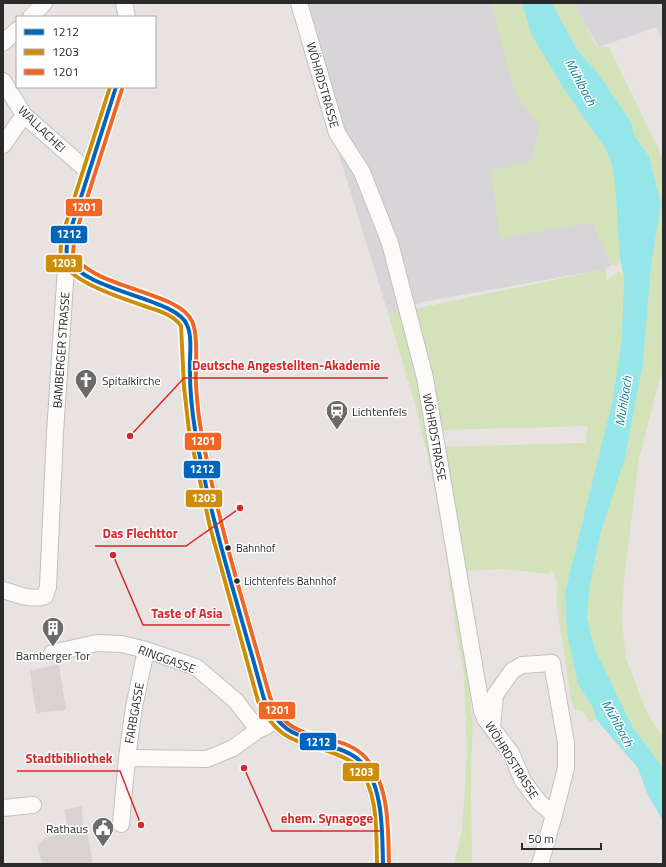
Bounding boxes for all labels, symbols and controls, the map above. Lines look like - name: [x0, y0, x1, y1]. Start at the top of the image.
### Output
- legend: [16, 16, 156, 88]
- text: 1212: [52, 22, 79, 41]
- street label: WÖHRDSTRASSE: [302, 40, 344, 131]
- text: 1203: [52, 42, 79, 61]
- water label: Mühlbach: [560, 55, 602, 109]
- text: 1201: [52, 62, 79, 81]
- street label: WALLACHEI: [14, 101, 70, 157]
- line badge: 1201: [65, 198, 103, 217]
- text: 1201: [72, 199, 96, 215]
- line badge: 1212: [50, 225, 88, 244]
- text: 1212: [57, 226, 81, 242]
- line badge: 1203: [45, 254, 83, 273]
- text: 1203: [52, 255, 76, 271]
- street label: BAMBERGER STRASSE: [47, 291, 75, 409]
- callout: Deutsche Angestellten-Akademie: [184, 353, 388, 378]
- text: Deutsche Angestellten-Akademie: [192, 355, 380, 375]
- church icon: Spitalkirche: [73, 367, 99, 400]
- place label: Spitalkirche: [102, 371, 161, 390]
- water label: Mühlbach: [609, 374, 637, 428]
- street label: WÖHRDSTRASSE: [418, 392, 452, 483]
- station icon: Lichtenfels: [324, 398, 350, 431]
- place label: Lichtenfels: [352, 402, 407, 421]
- line badge: 1201: [184, 432, 222, 451]
- text: 1201: [191, 433, 215, 449]
- line badge: 1212: [183, 460, 221, 479]
- text: 1212: [190, 461, 214, 477]
- line badge: 1203: [185, 489, 223, 508]
- text: 1203: [192, 490, 216, 506]
- callout: Das Flechttor: [95, 521, 186, 546]
- text: Das Flechttor: [102, 523, 178, 543]
- place label: Bahnhof: [236, 540, 276, 556]
- marker: Bahnhof: [223, 543, 233, 553]
- place label: Lichtenfels Bahnhof: [244, 573, 337, 589]
- marker: Lichtenfels Bahnhof: [232, 576, 242, 586]
- callout: Taste of Asia: [143, 600, 230, 625]
- text: Taste of Asia: [151, 603, 223, 623]
- building icon: Bamberger Tor: [40, 615, 66, 648]
- street label: RINGGASSE: [136, 640, 199, 678]
- place label: Bamberger Tor: [16, 646, 90, 665]
- street label: FARBGASSE: [119, 680, 149, 745]
- water label: Mühlbach: [597, 696, 639, 750]
- line badge: 1201: [258, 701, 296, 720]
- text: 1201: [265, 702, 289, 718]
- street label: WÖHRDSTRASSE: [480, 717, 544, 803]
- line badge: 1212: [299, 732, 337, 751]
- text: 1212: [306, 734, 330, 750]
- callout: Stadtbibliothek: [17, 746, 120, 771]
- text: Stadtbibliothek: [26, 748, 113, 768]
- line badge: 1203: [342, 762, 380, 782]
- text: 1203: [349, 764, 373, 780]
- callout: ehem. Synagoge: [272, 806, 381, 831]
- text: ehem. Synagoge: [281, 808, 374, 828]
- public building icon: Rathaus: [90, 815, 116, 848]
- place label: Rathaus: [46, 819, 88, 838]
- scale bar: [522, 825, 601, 851]
- text: 50 m: [528, 829, 554, 848]

